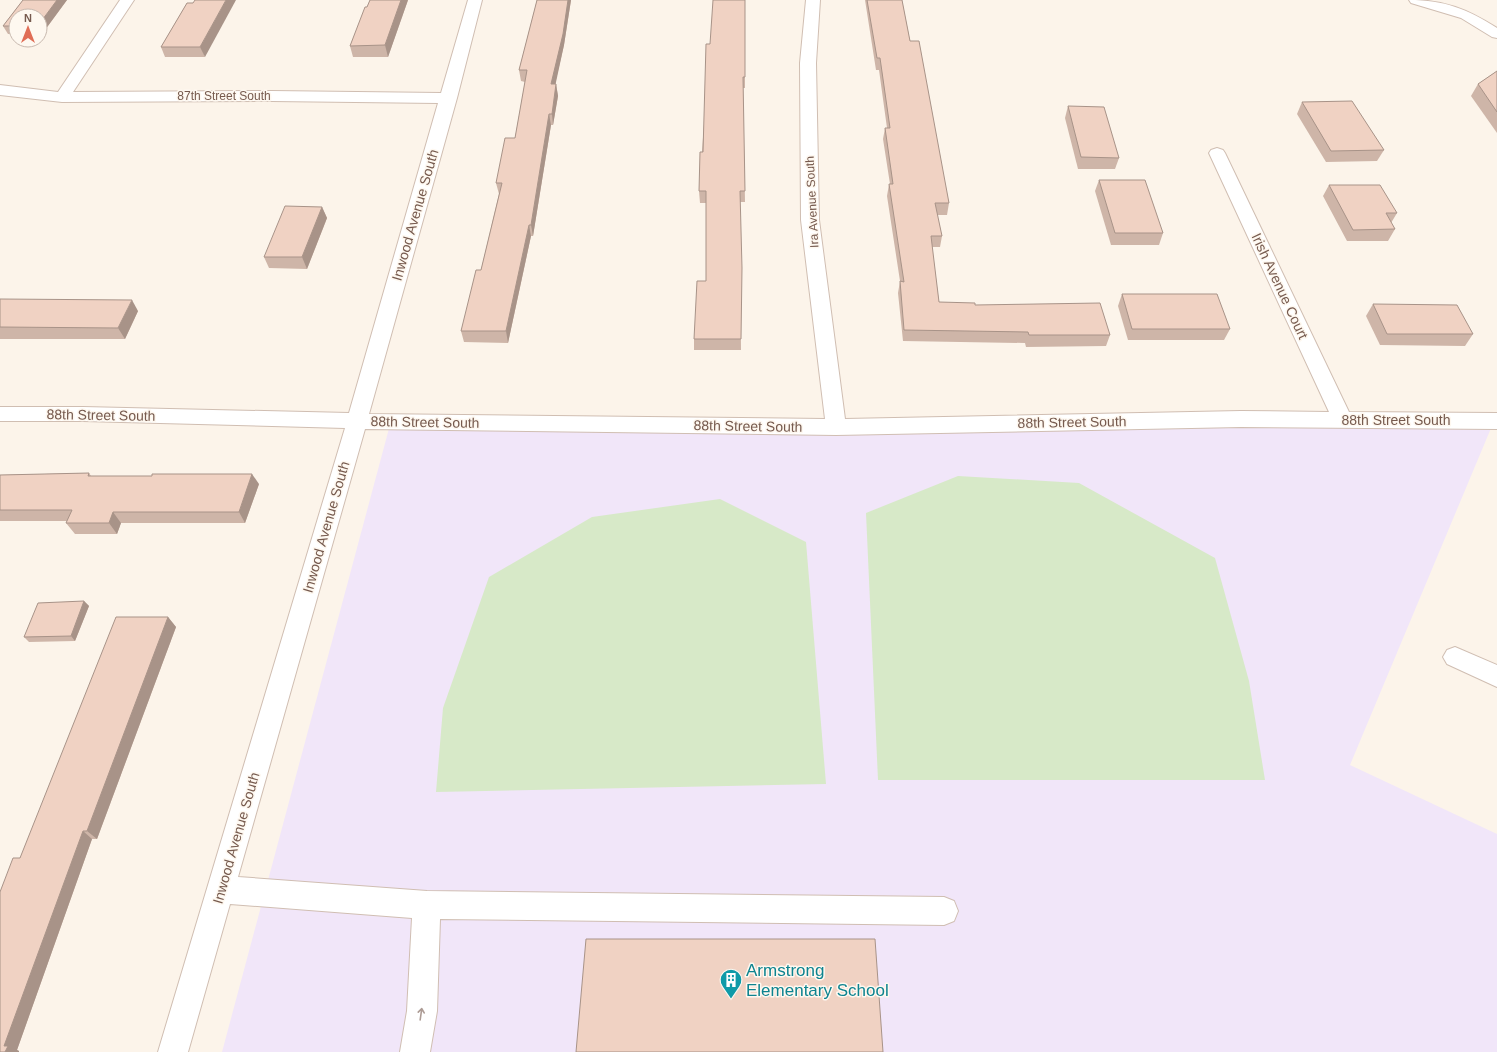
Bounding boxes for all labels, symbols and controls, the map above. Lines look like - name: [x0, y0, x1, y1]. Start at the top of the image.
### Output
- north arrow: [8, 8, 48, 48]
- text: N: [24, 12, 32, 24]
- street label: 87th Street South: [177, 89, 271, 103]
- street label: Inwood Avenue South: [389, 147, 441, 283]
- street label: Ira Avenue South: [803, 156, 821, 248]
- street label: Irish Avenue Court: [1248, 231, 1312, 342]
- street label: 88th Street South: [46, 406, 156, 424]
- street label: 88th Street South: [1342, 412, 1450, 428]
- street label: 88th Street South: [370, 413, 480, 431]
- street label: 88th Street South: [1017, 413, 1127, 431]
- street label: 88th Street South: [693, 417, 803, 435]
- street label: Inwood Avenue South: [300, 459, 352, 595]
- street label: Inwood Avenue South: [210, 770, 262, 906]
- place label: Armstrong Elementary School: [746, 961, 889, 1000]
- building icon: Armstrong Elementary School: [718, 967, 744, 1000]
- one-way arrow: [417, 1007, 425, 1020]

